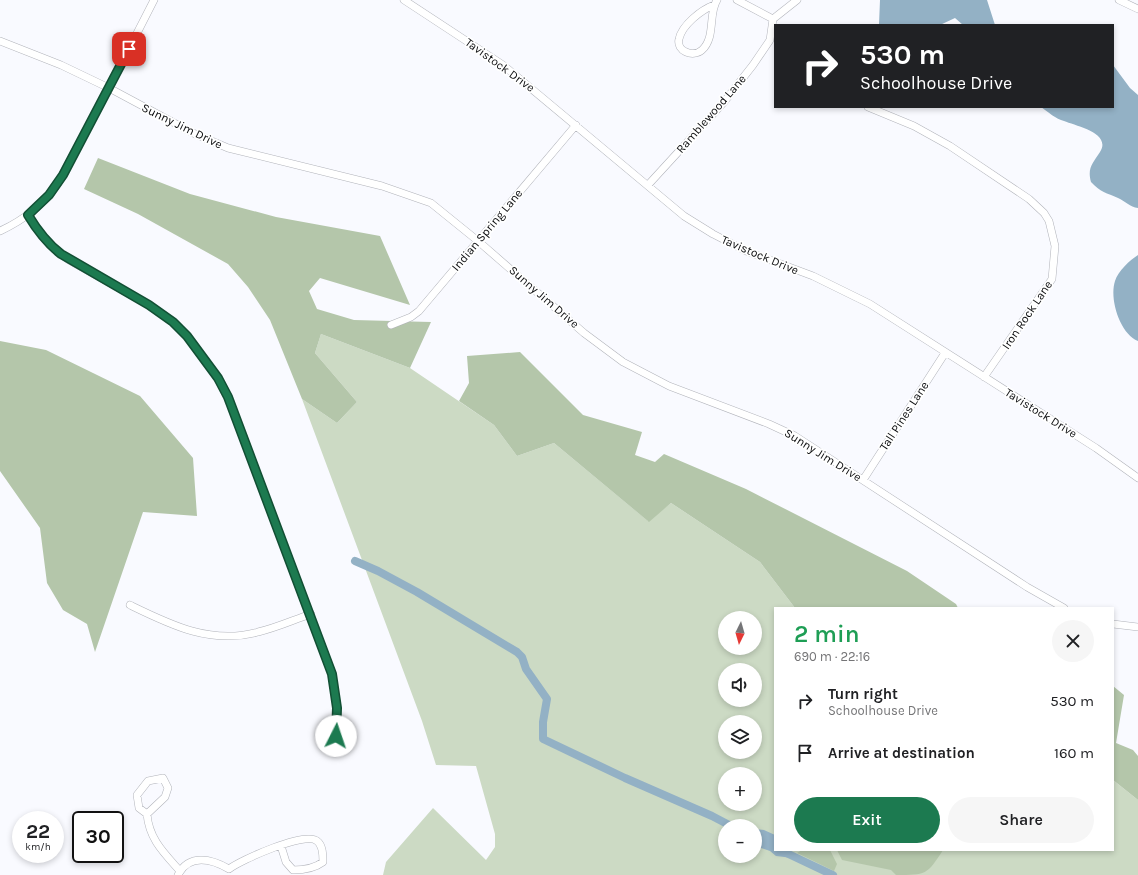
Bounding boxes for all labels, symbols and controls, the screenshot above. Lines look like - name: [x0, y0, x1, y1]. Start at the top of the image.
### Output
- pin: [112, 32, 146, 66]
- street label: Tavistock Drive: [463, 35, 537, 95]
- icon: arrive: [118, 38, 140, 60]
- text: 530 m: [860, 38, 945, 71]
- icon: right: [794, 40, 846, 92]
- street label: Ramblewood Lane: [673, 72, 749, 156]
- text: Schoolhouse Drive: [860, 72, 1012, 94]
- street label: Sunny Jim Drive: [139, 100, 225, 152]
- street label: Indian Spring Lane: [449, 186, 525, 274]
- street label: Tavistock Drive: [719, 232, 801, 278]
- street label: Sunny Jim Drive: [506, 263, 582, 331]
- street label: Iron Rock Lane: [999, 278, 1055, 352]
- street label: Tall Pines Lane: [876, 379, 932, 453]
- street label: Tavistock Drive: [1002, 385, 1080, 441]
- street label: Sunny Jim Drive: [782, 426, 864, 484]
- north arrow: [718, 611, 762, 655]
- map controls: [718, 611, 762, 863]
- text: 2 min: [794, 620, 860, 648]
- button: close: [1052, 620, 1094, 662]
- text: 690 m · 22:16: [794, 649, 870, 664]
- button: sound: [718, 663, 762, 707]
- text: Turn right: [828, 685, 898, 703]
- icon: right: [794, 690, 816, 712]
- text: 530 m: [1050, 692, 1094, 710]
- text: Schoolhouse Drive: [828, 703, 938, 718]
- position arrow: [315, 715, 357, 757]
- button: layers: [718, 715, 762, 759]
- icon: arrive: [794, 742, 816, 764]
- text: Arrive at destination: [828, 744, 975, 762]
- text: 160 m: [1054, 744, 1094, 762]
- button: +: [718, 767, 762, 811]
- button: Exit: [794, 797, 940, 843]
- button: Share: [948, 797, 1094, 843]
- speed limit sign: 30: [72, 811, 124, 863]
- button: −: [718, 819, 762, 863]
- text: 22: [26, 820, 50, 843]
- text: km/h: [25, 841, 51, 853]

